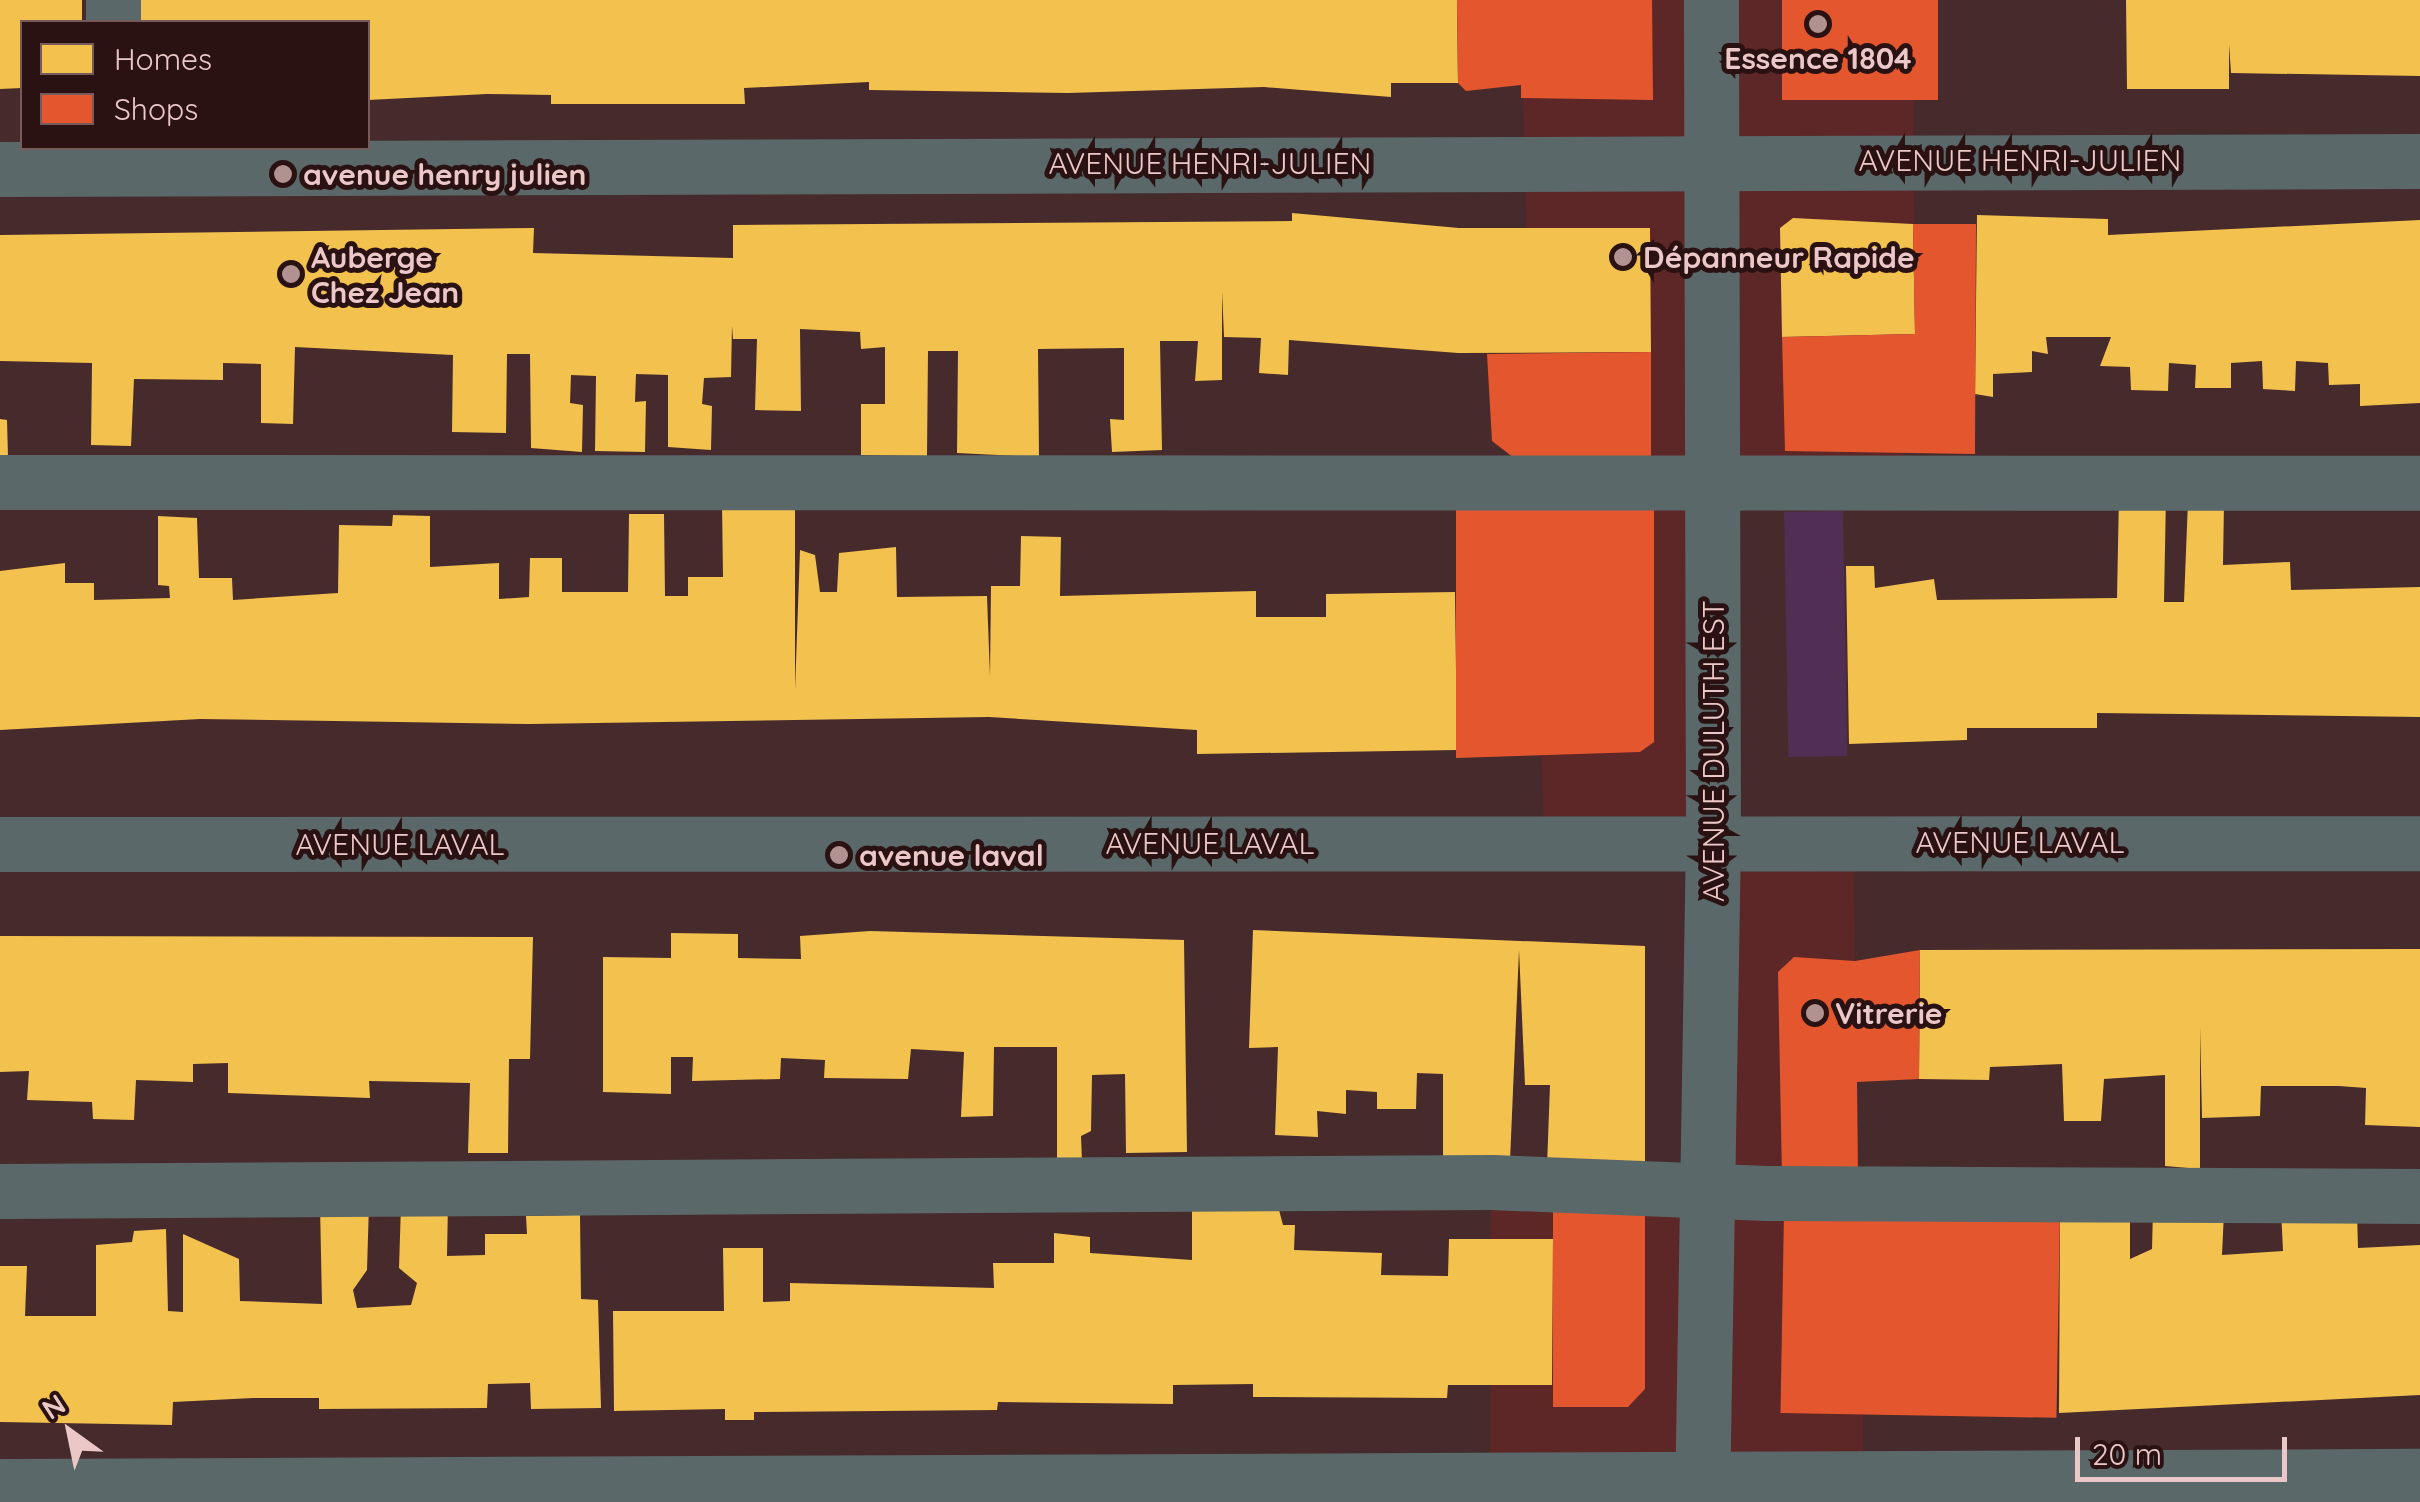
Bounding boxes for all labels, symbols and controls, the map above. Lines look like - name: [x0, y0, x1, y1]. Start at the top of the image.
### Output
- marker: Essence 1804: [1807, 13, 1829, 35]
- legend: [20, 20, 370, 150]
- text: Homes: [114, 40, 212, 78]
- place label: Essence 1804: [1724, 40, 1912, 76]
- text: Shops: [114, 90, 198, 128]
- street label: AVENUE HENRI-JULIEN: [1859, 142, 2181, 178]
- street label: AVENUE HENRI-JULIEN: [1049, 145, 1371, 181]
- place label: avenue henry julien: [303, 156, 586, 192]
- marker: avenue henry julien: [272, 163, 294, 185]
- place label: Auberge Chez Jean: [311, 239, 459, 310]
- place label: Dépanneur Rapide: [1643, 239, 1915, 275]
- marker: Dépanneur Rapide: [1612, 246, 1634, 268]
- marker: Auberge Chez Jean: [280, 263, 302, 285]
- street label: AVENUE DULUTH EST: [1695, 600, 1731, 902]
- street label: AVENUE LAVAL: [1915, 824, 2125, 860]
- street label: AVENUE LAVAL: [1105, 825, 1315, 861]
- street label: AVENUE LAVAL: [295, 826, 505, 862]
- place label: avenue laval: [859, 837, 1044, 873]
- marker: avenue laval: [828, 844, 850, 866]
- place label: Vitrerie: [1835, 995, 1943, 1031]
- marker: Vitrerie: [1804, 1002, 1826, 1024]
- north arrow: [20, 1382, 120, 1482]
- text: N: [35, 1386, 72, 1427]
- scale bar: [2080, 1417, 2292, 1479]
- text: 20 m: [2092, 1435, 2162, 1473]

